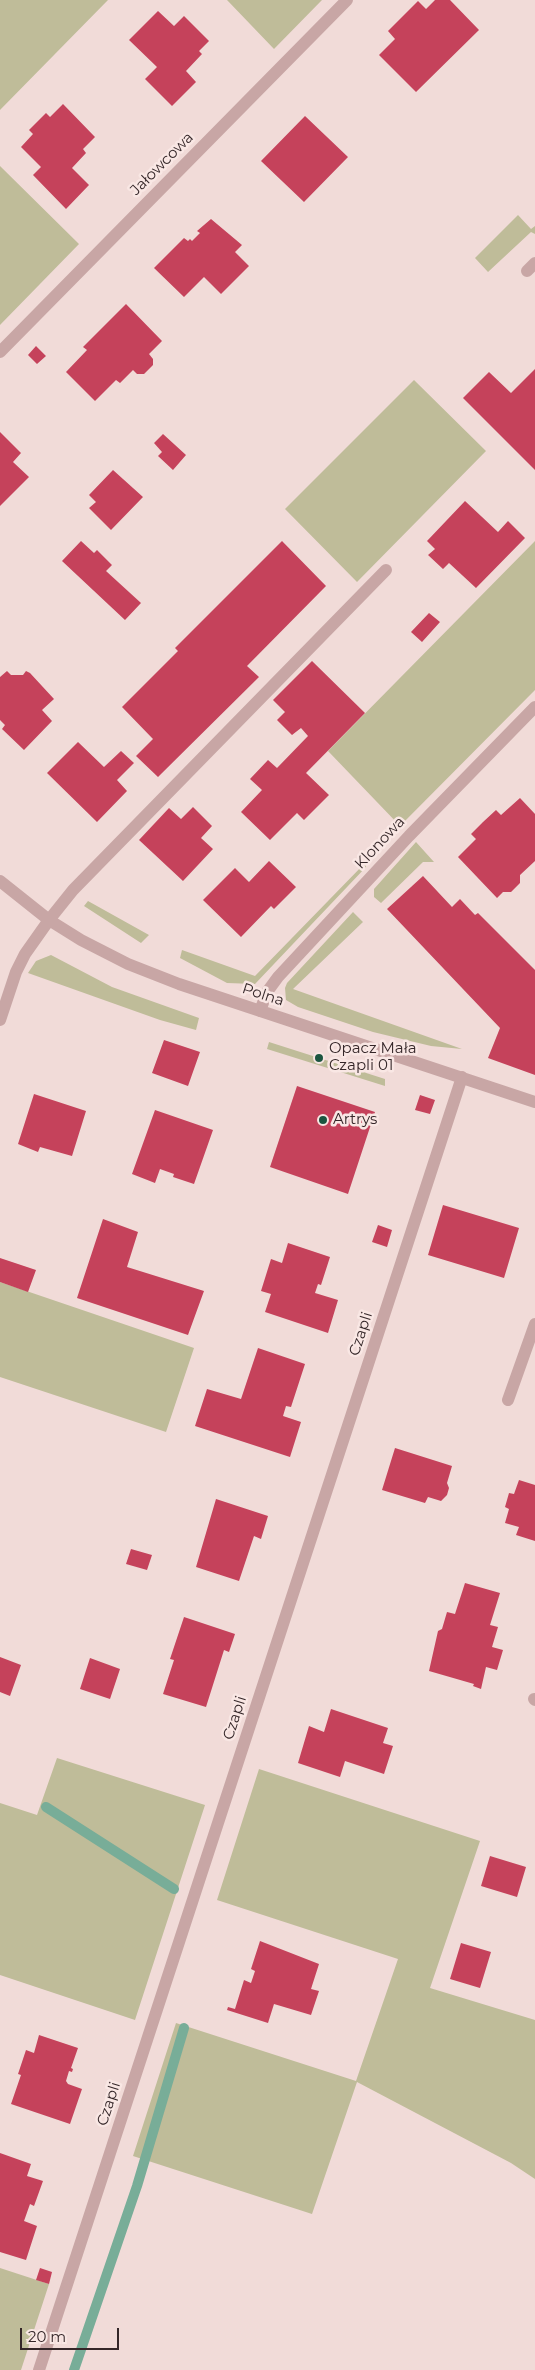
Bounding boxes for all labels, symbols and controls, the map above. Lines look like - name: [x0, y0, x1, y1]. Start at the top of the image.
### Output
- street label: Jałowcowa: [127, 129, 197, 199]
- street label: Klonowa: [351, 813, 409, 873]
- street label: Polna: [240, 980, 286, 1010]
- place label: Opacz Mała Czapli 01: [329, 1040, 417, 1075]
- marker: Opacz Mała Czapli 01: [313, 1052, 325, 1064]
- place label: Artrys: [333, 1111, 377, 1129]
- marker: Artrys: [317, 1114, 329, 1126]
- street label: Czapli: [345, 1310, 377, 1358]
- street label: Czapli: [219, 1694, 251, 1742]
- street label: Czapli: [93, 2080, 125, 2128]
- scale bar: [22, 2318, 121, 2350]
- text: 20 m: [28, 2327, 66, 2346]

